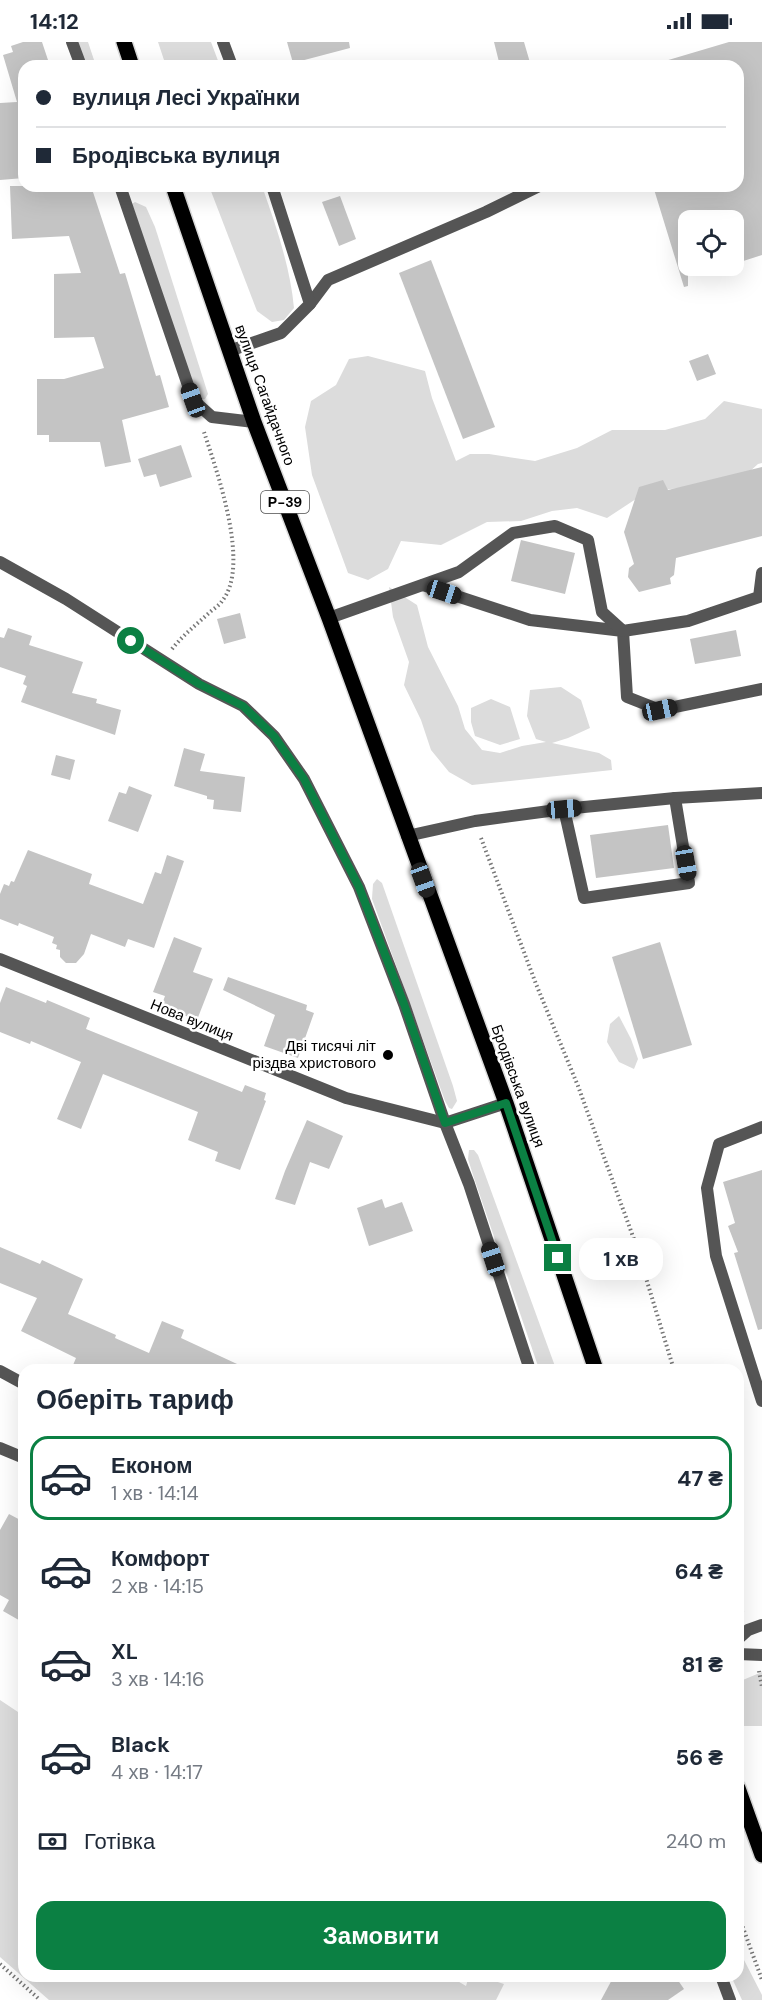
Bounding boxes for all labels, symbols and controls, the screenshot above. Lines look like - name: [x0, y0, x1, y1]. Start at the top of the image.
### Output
- text: 14:12: [30, 7, 79, 36]
- text: вулиця Лесі Українки: [72, 83, 300, 112]
- text: Бродівська вулиця: [72, 141, 280, 170]
- map controls: [678, 210, 744, 276]
- button: locate: [678, 210, 744, 276]
- street label: вулиця Сагайдачного: [230, 322, 300, 468]
- car: [178, 380, 208, 420]
- road number: Р-39: [261, 491, 309, 513]
- car: [424, 578, 464, 606]
- route start: [117, 627, 144, 654]
- car: [641, 697, 679, 723]
- car: [545, 798, 583, 820]
- car: [674, 844, 698, 882]
- car: [408, 860, 438, 900]
- street label: Нова вулиця: [147, 994, 237, 1046]
- street label: Бродівська вулиця: [486, 1022, 550, 1150]
- place label: Дві тисячі літ різдва христового: [253, 1036, 376, 1073]
- marker: Дві тисячі літ різдва христового: [381, 1048, 395, 1062]
- callout: 1 хв: [579, 1237, 663, 1279]
- car: [479, 1239, 507, 1279]
- route end: [544, 1244, 571, 1271]
- text: 1 хв: [603, 1246, 639, 1272]
- text: Оберіть тариф: [36, 1382, 234, 1417]
- icon: car: [39, 1451, 93, 1505]
- text: Економ: [111, 1451, 193, 1480]
- text: 47 ₴: [677, 1464, 723, 1493]
- text: 1 хв · 14:14: [111, 1480, 199, 1506]
- icon: car: [39, 1544, 93, 1598]
- text: Комфорт: [111, 1544, 210, 1573]
- text: 64 ₴: [675, 1557, 723, 1586]
- text: 2 хв · 14:15: [111, 1573, 204, 1599]
- icon: car: [39, 1637, 93, 1691]
- text: XL: [111, 1637, 138, 1666]
- text: 81 ₴: [682, 1650, 723, 1679]
- text: 3 хв · 14:16: [111, 1666, 205, 1692]
- icon: car: [39, 1730, 93, 1784]
- text: Black: [111, 1730, 170, 1759]
- text: 56 ₴: [676, 1743, 723, 1772]
- text: 4 хв · 14:17: [111, 1759, 203, 1785]
- icon: cash: [36, 1825, 69, 1858]
- text: Готівка: [84, 1827, 155, 1856]
- text: 240 m: [666, 1828, 726, 1854]
- button: Замовити: [36, 1901, 726, 1970]

